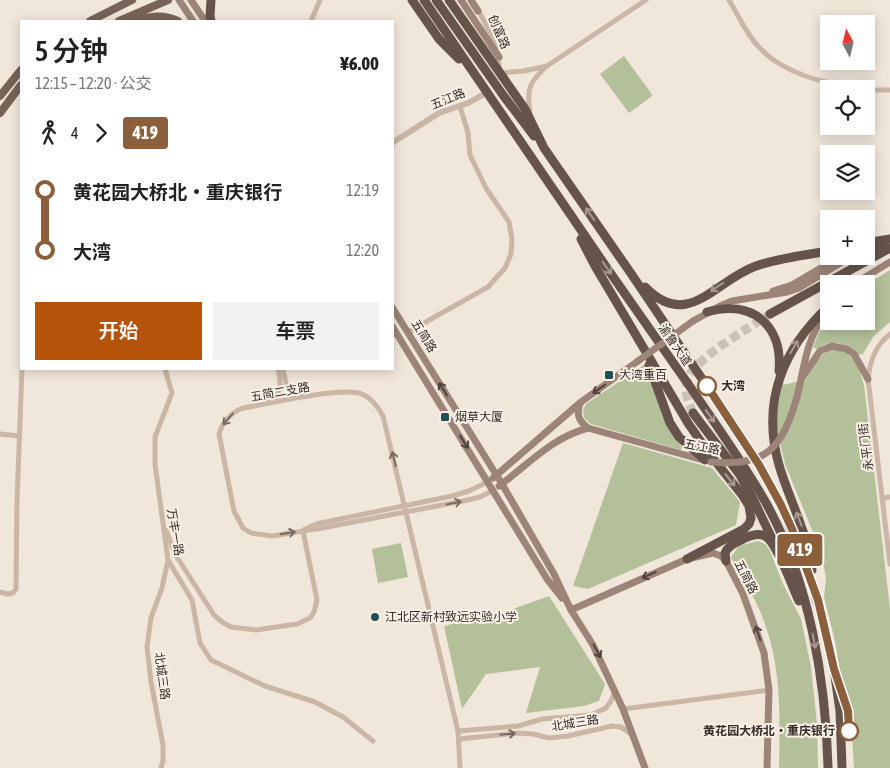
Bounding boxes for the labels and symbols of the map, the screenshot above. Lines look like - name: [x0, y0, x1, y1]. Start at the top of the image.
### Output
- street label: 创富路: [486, 13, 512, 51]
- north arrow: [820, 15, 875, 70]
- street label: 五江路: [429, 86, 467, 112]
- one-way arrow: [585, 207, 595, 221]
- one-way arrow: [602, 261, 612, 275]
- one-way arrow: [711, 283, 725, 293]
- street label: 五简路: [409, 317, 439, 355]
- street label: 渝鲁大道: [655, 321, 695, 369]
- one-way arrow: [789, 340, 799, 355]
- place label: 大湾重百: [619, 368, 667, 382]
- marker: 大湾重百: [603, 369, 615, 381]
- marker: 大湾: [697, 376, 717, 396]
- place label: 大湾: [721, 379, 745, 393]
- street label: 五简二支路: [249, 380, 311, 404]
- one-way arrow: [438, 383, 448, 397]
- one-way arrow: [592, 384, 606, 394]
- one-way arrow: [705, 409, 715, 423]
- place label: 烟草大厦: [455, 410, 503, 424]
- marker: 烟草大厦: [439, 411, 451, 423]
- one-way arrow: [222, 412, 234, 425]
- street label: 永平门街: [856, 422, 876, 472]
- one-way arrow: [460, 434, 470, 448]
- street label: 五江路: [683, 437, 721, 457]
- one-way arrow: [389, 451, 398, 467]
- one-way arrow: [725, 473, 736, 486]
- one-way arrow: [446, 497, 462, 507]
- street label: 万丰一路: [164, 507, 186, 557]
- one-way arrow: [794, 512, 803, 527]
- one-way arrow: [279, 528, 295, 538]
- line badge: 419: [771, 534, 829, 566]
- street label: 五简路: [732, 558, 760, 596]
- one-way arrow: [642, 571, 657, 581]
- place label: 江北区新村致远实验小学: [385, 610, 517, 624]
- marker: 江北区新村致远实验小学: [369, 611, 381, 623]
- one-way arrow: [753, 626, 762, 641]
- one-way arrow: [810, 633, 820, 649]
- one-way arrow: [592, 644, 602, 658]
- street label: 北城三路: [152, 651, 172, 701]
- street label: 北城三路: [550, 712, 600, 734]
- marker: 黄花园大桥北‧重庆银行: [839, 721, 859, 741]
- place label: 黄花园大桥北‧重庆银行: [703, 724, 835, 738]
- one-way arrow: [499, 729, 515, 739]

